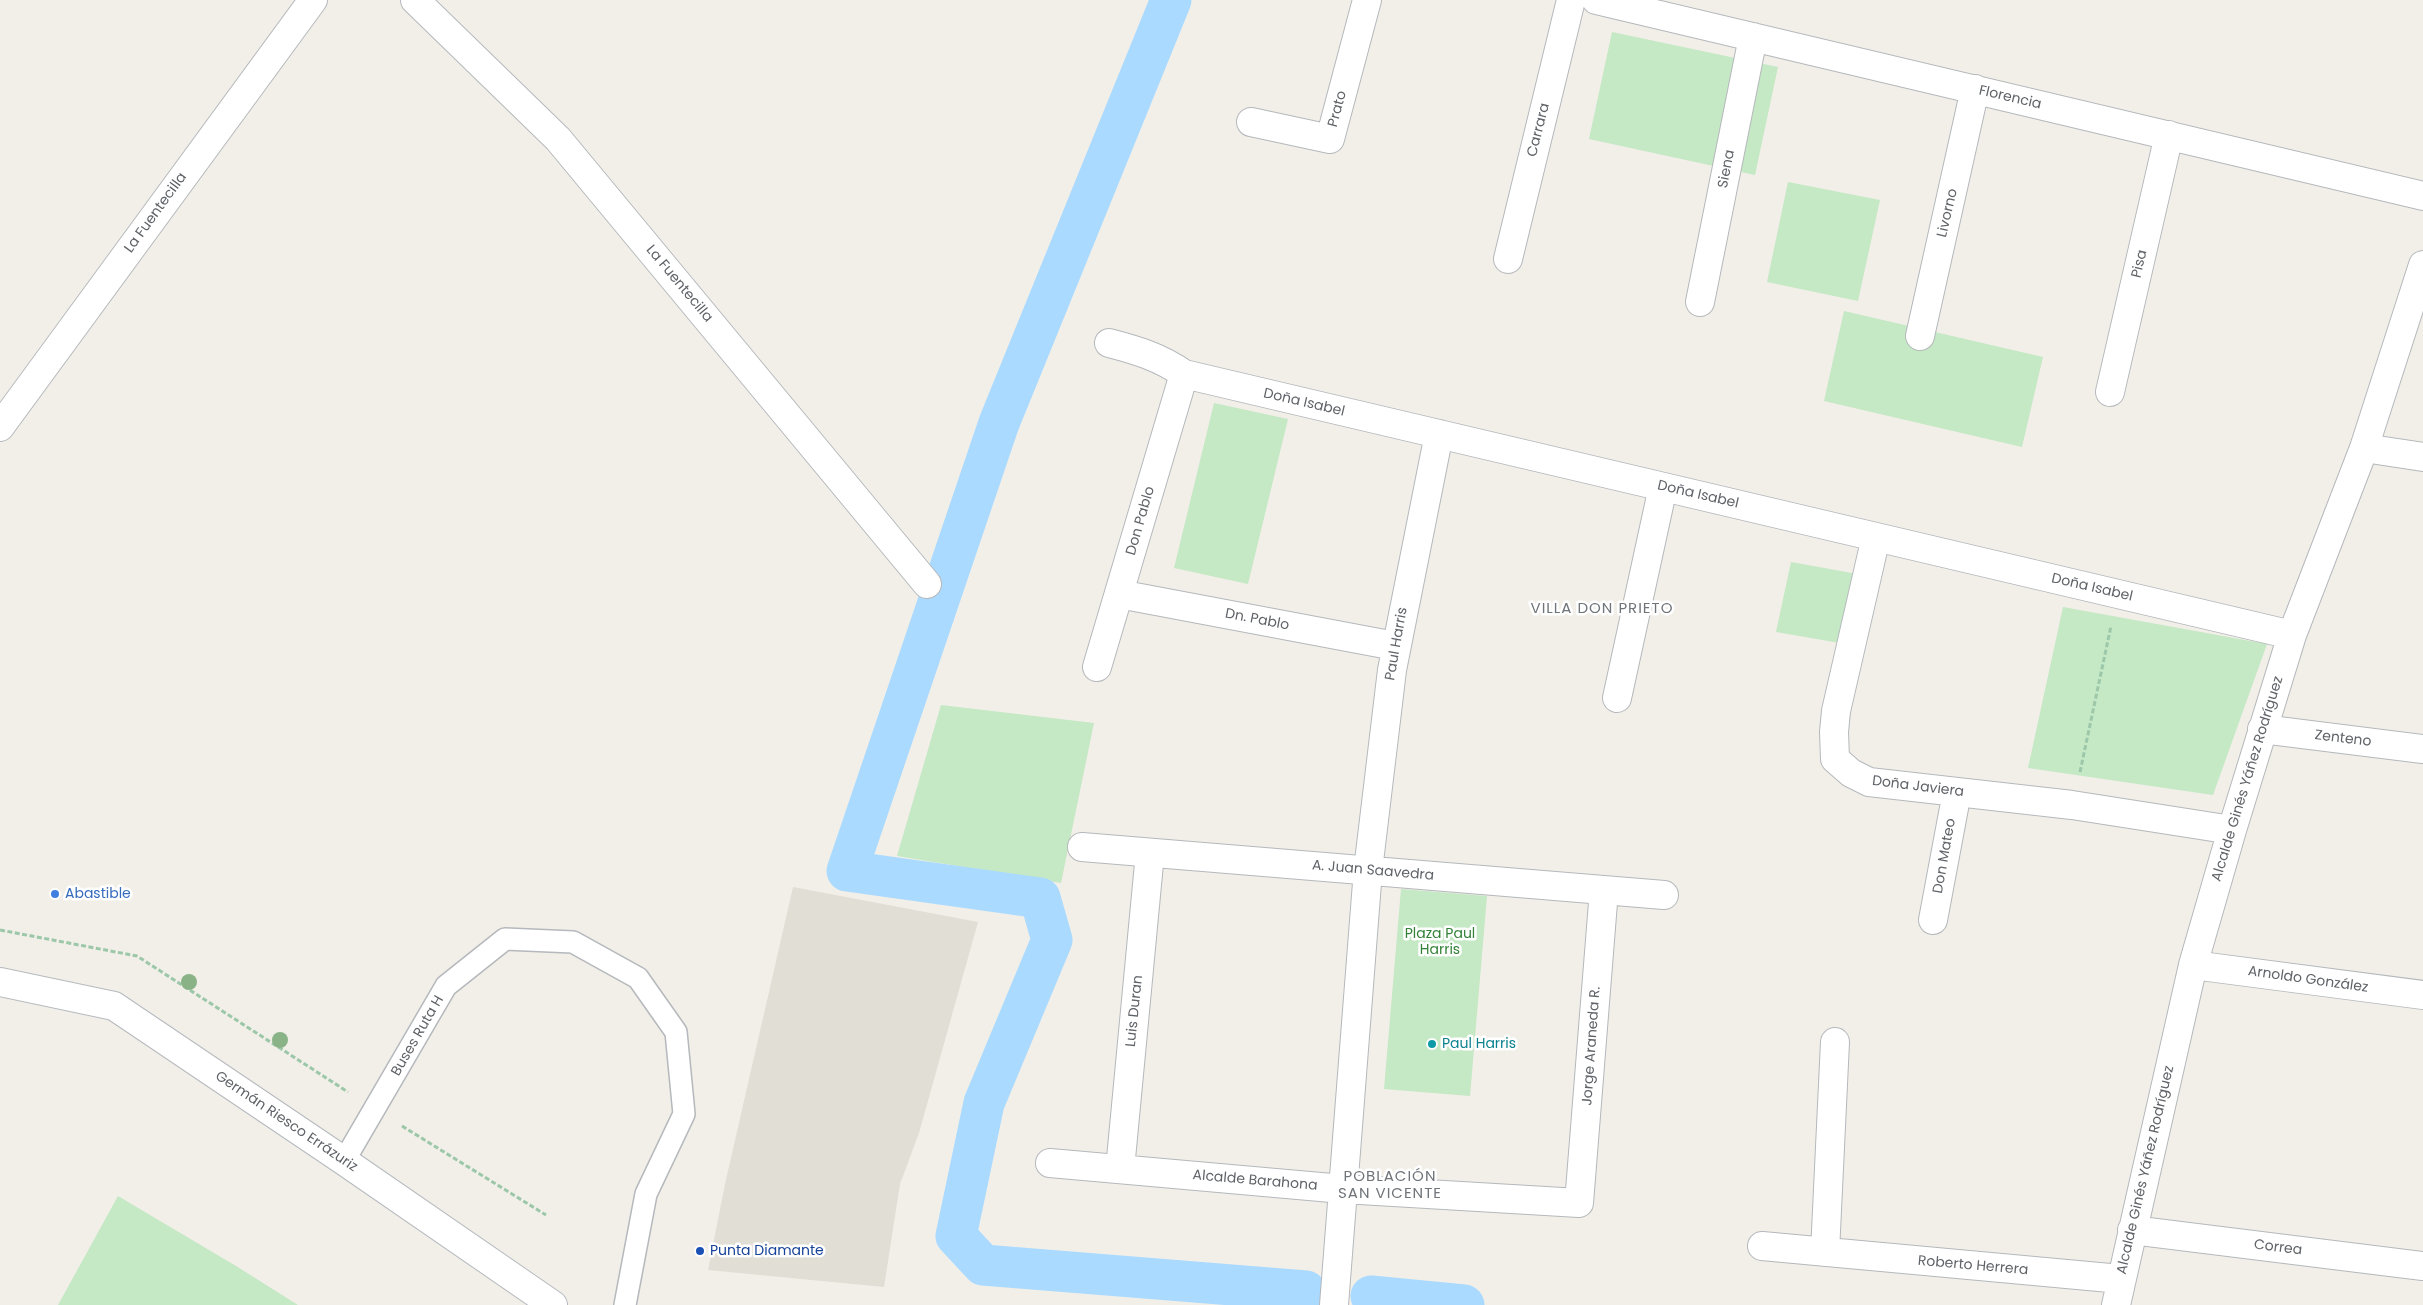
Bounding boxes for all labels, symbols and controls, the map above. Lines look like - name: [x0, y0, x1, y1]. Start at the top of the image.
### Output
- street label: Florencia: [1977, 83, 2043, 113]
- street label: Prato: [1325, 89, 1351, 129]
- street label: Carrara: [1524, 101, 1554, 159]
- street label: Siena: [1715, 148, 1739, 190]
- street label: La Fuentecilla: [121, 170, 191, 256]
- street label: Livorno: [1934, 187, 1962, 239]
- street label: La Fuentecilla: [642, 242, 716, 326]
- street label: Pisa: [2129, 248, 2151, 280]
- street label: Doña Isabel: [1262, 385, 1346, 421]
- street label: Doña Isabel: [1656, 477, 1740, 513]
- street label: Don Pablo: [1123, 485, 1159, 557]
- street label: Doña Isabel: [2050, 570, 2134, 606]
- district label: VILLA DON PRIETO: [1529, 600, 1675, 618]
- street label: Dn. Pablo: [1224, 606, 1290, 634]
- street label: Paul Harris: [1382, 606, 1412, 682]
- street label: Alcalde Ginés Yáñez Rodríguez: [2209, 674, 2287, 884]
- street label: Zenteno: [2314, 727, 2372, 751]
- street label: Doña Javiera: [1871, 773, 1965, 801]
- street label: Don Mateo: [1930, 817, 1960, 895]
- street label: A. Juan Saavedra: [1311, 857, 1435, 885]
- place label: Abastible: [65, 886, 131, 902]
- marker: Abastible: [49, 888, 61, 900]
- park label: Plaza Paul Harris: [1405, 926, 1475, 959]
- street label: Arnoldo González: [2247, 963, 2369, 997]
- street label: Luis Duran: [1123, 974, 1147, 1048]
- street label: Jorge Araneda R.: [1579, 986, 1605, 1106]
- street label: Buses Ruta H: [388, 993, 448, 1079]
- place label: Paul Harris: [1442, 1036, 1516, 1052]
- marker: Paul Harris: [1426, 1038, 1438, 1050]
- street label: Alcalde Ginés Yáñez Rodríguez: [2114, 1064, 2178, 1276]
- street label: Germán Riesco Errázuriz: [212, 1068, 360, 1176]
- street label: Alcalde Barahona: [1192, 1167, 1318, 1195]
- district label: POBLACIÓN SAN VICENTE: [1337, 1168, 1443, 1203]
- street label: Correa: [2253, 1237, 2303, 1259]
- place label: Punta Diamante: [710, 1243, 824, 1259]
- marker: Punta Diamante: [694, 1245, 706, 1257]
- street label: Roberto Herrera: [1917, 1253, 2029, 1279]

